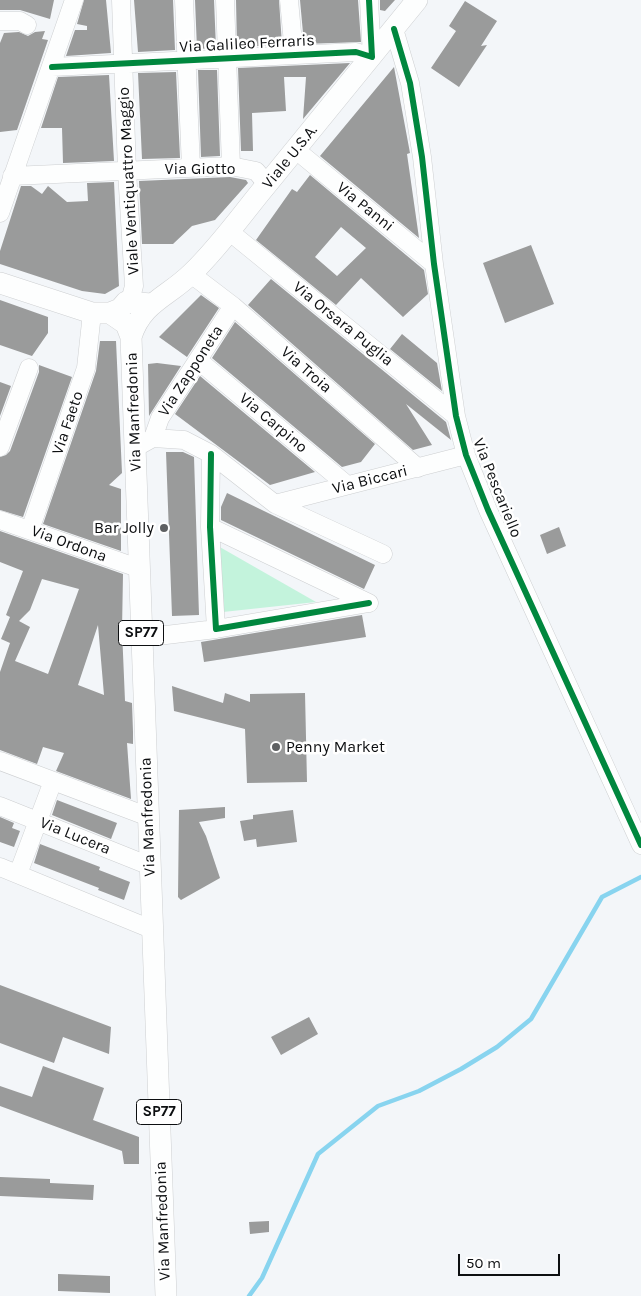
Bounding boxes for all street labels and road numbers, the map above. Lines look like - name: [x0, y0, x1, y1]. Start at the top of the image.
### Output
- street label: Via Galileo Ferraris: [179, 31, 315, 57]
- street label: Viale Ventiquattro Maggio: [114, 86, 144, 276]
- street label: Viale U.S.A.: [258, 121, 322, 193]
- street label: Via Giotto: [165, 159, 235, 179]
- street label: Via Panni: [332, 178, 398, 236]
- street label: Via Orsara Puglia: [289, 278, 397, 370]
- street label: Via Zapponeta: [154, 322, 228, 420]
- street label: Via Troia: [277, 343, 335, 397]
- street label: Via Manfredonia: [122, 352, 146, 472]
- street label: Via Faeto: [48, 389, 88, 457]
- street label: Via Carpino: [235, 389, 311, 457]
- street label: Via Pescariello: [468, 436, 526, 540]
- street label: Via Biccari: [330, 461, 410, 499]
- street label: Via Ordona: [29, 521, 109, 567]
- road number: SP77: [118, 620, 164, 646]
- street label: Via Manfredonia: [136, 757, 160, 877]
- street label: Via Lucera: [37, 813, 113, 859]
- road number: SP77: [136, 1100, 182, 1124]
- street label: Via Manfredonia: [151, 1161, 175, 1281]

